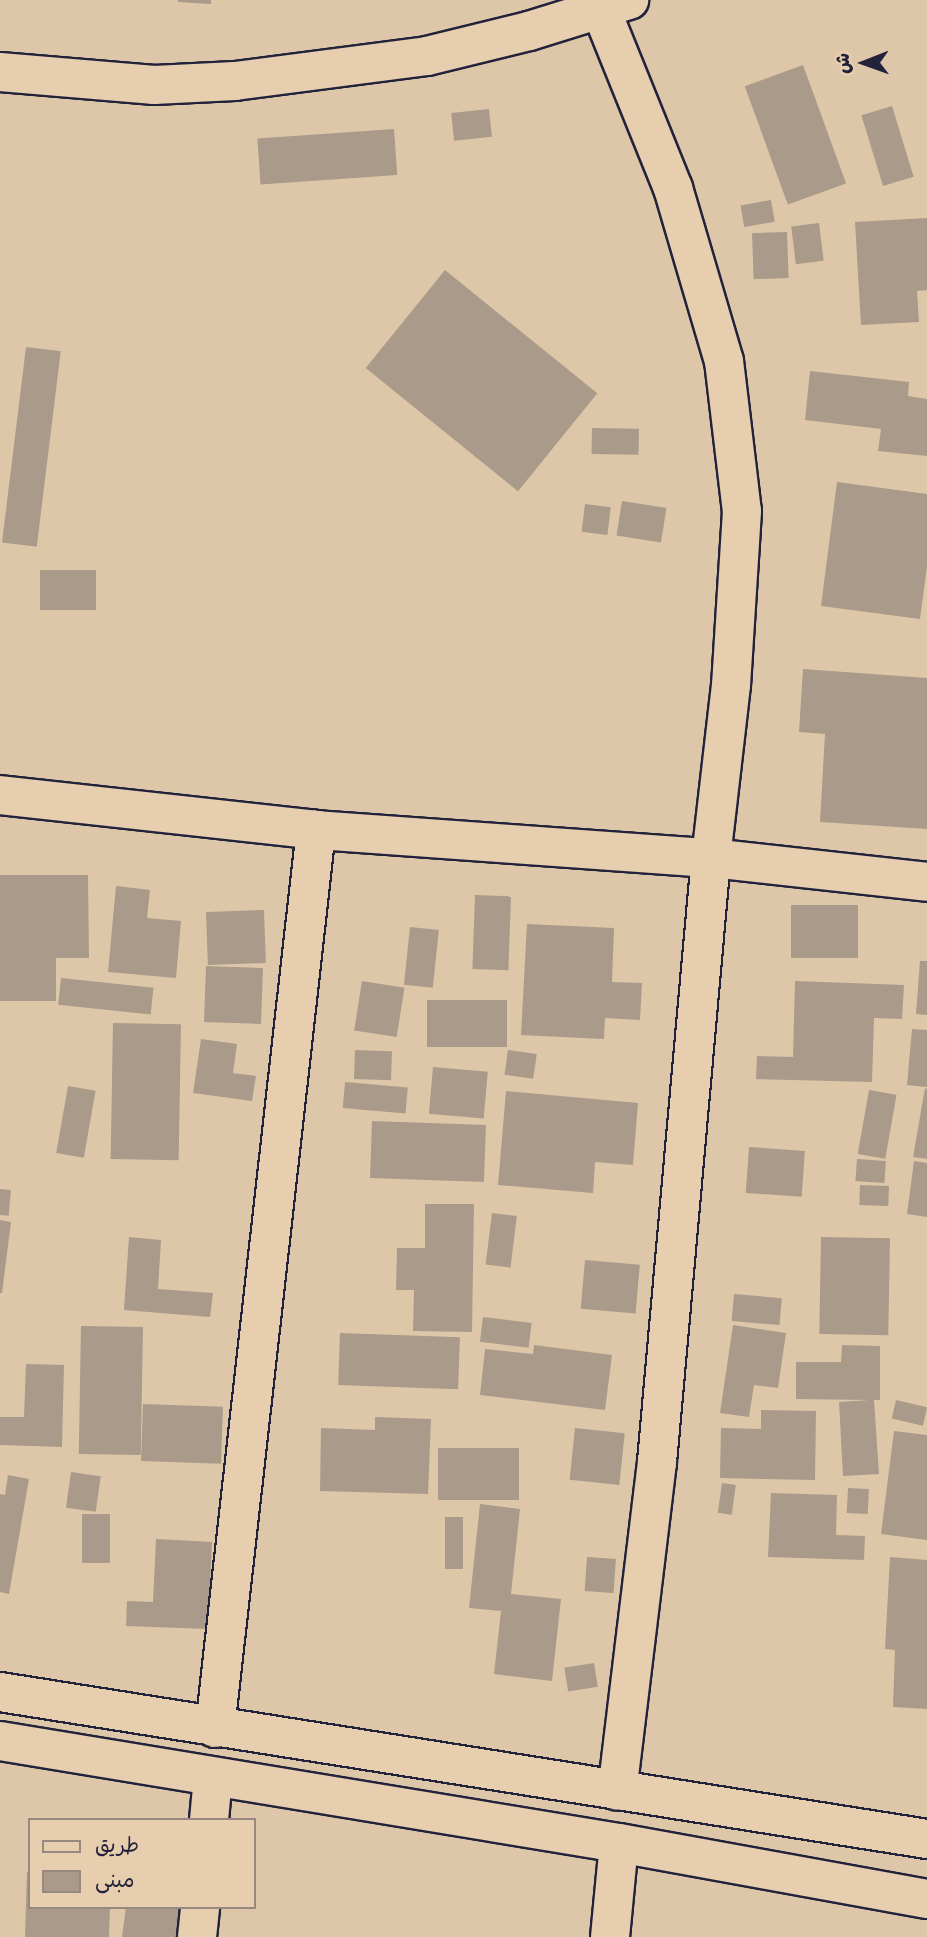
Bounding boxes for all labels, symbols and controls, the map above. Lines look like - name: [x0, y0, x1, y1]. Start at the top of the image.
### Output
- north arrow: [829, 28, 899, 98]
- text: ش: [832, 53, 854, 74]
- legend: [28, 1818, 256, 1909]
- text: طريق: [95, 1833, 139, 1857]
- text: مبنى: [95, 1868, 134, 1892]

